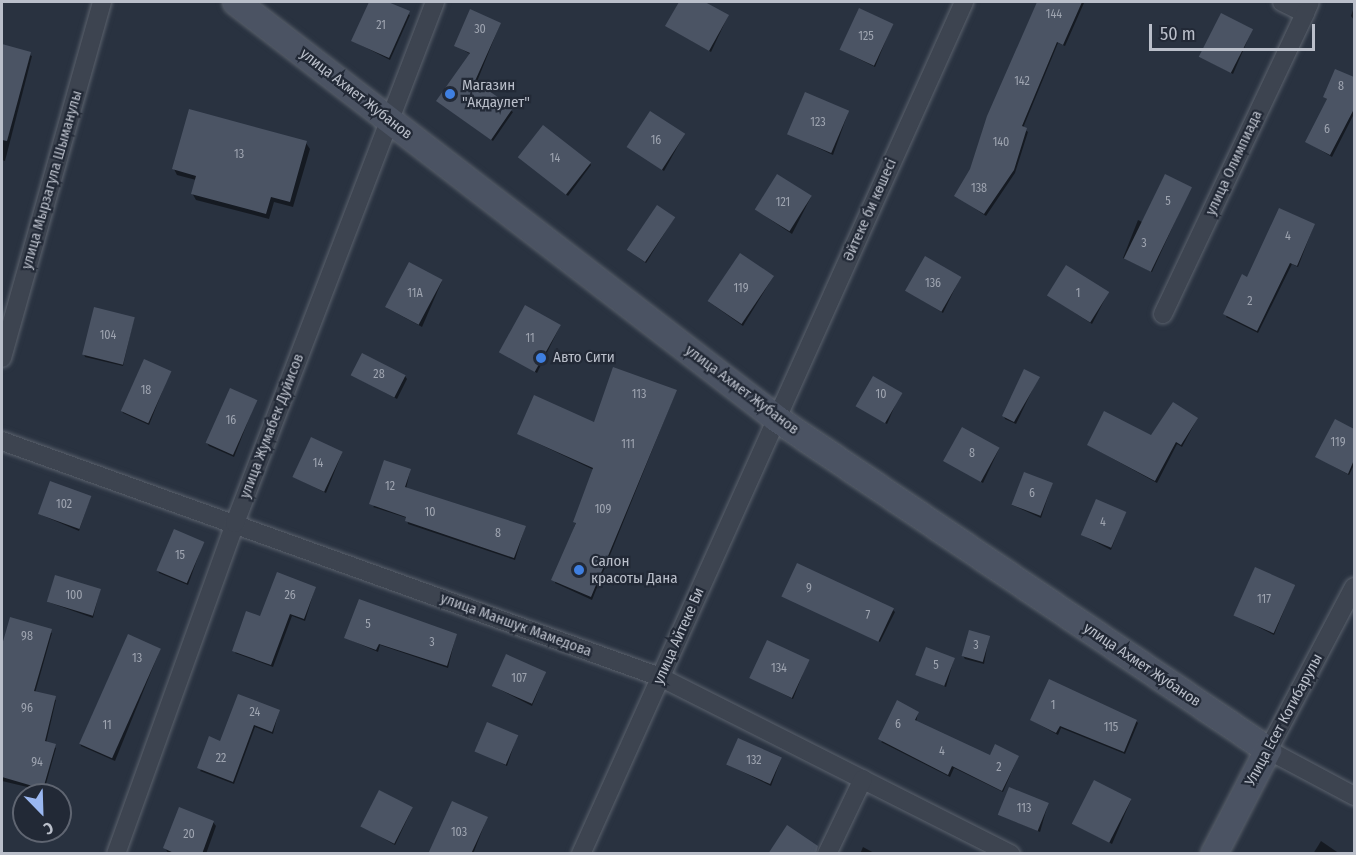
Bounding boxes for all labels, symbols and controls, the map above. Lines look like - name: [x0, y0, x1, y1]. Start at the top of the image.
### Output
- house number: 144: [1046, 8, 1062, 22]
- scale bar: [1152, 12, 1318, 50]
- house number: 21: [376, 19, 386, 33]
- house number: 30: [474, 23, 486, 37]
- text: 50 m: [1160, 23, 1196, 45]
- house number: 125: [858, 30, 874, 44]
- street label: улица Ахмет Жубанов: [296, 45, 416, 143]
- house number: 142: [1014, 75, 1030, 89]
- place label: Магазин "Акдаулет": [462, 76, 530, 111]
- house number: 8: [1338, 80, 1344, 94]
- marker: Магазин "Акдаулет": [443, 87, 457, 101]
- street label: улица Мырзагула Шыманулы: [18, 89, 86, 271]
- street label: улица Олимпиада: [1202, 108, 1266, 218]
- house number: 123: [810, 116, 826, 130]
- house number: 6: [1324, 123, 1330, 137]
- house number: 16: [651, 134, 661, 148]
- house number: 140: [993, 136, 1009, 150]
- house number: 13: [234, 148, 244, 162]
- house number: 14: [550, 152, 560, 166]
- street label: Әйтеке би көшесі: [839, 156, 901, 264]
- house number: 138: [971, 182, 987, 196]
- house number: 5: [1165, 195, 1171, 209]
- house number: 121: [776, 196, 790, 210]
- house number: 4: [1285, 230, 1291, 244]
- house number: 3: [1141, 237, 1147, 251]
- house number: 136: [925, 277, 941, 291]
- house number: 119: [733, 282, 749, 296]
- house number: 11А: [407, 287, 423, 301]
- house number: 1: [1076, 287, 1080, 301]
- house number: 2: [1247, 295, 1253, 309]
- house number: 104: [100, 329, 116, 343]
- house number: 11: [525, 332, 535, 346]
- street label: улица Ахмет Жубанов: [682, 341, 802, 439]
- place label: Авто Сити: [553, 349, 615, 367]
- street label: улица Жумабек Дуйисов: [236, 351, 308, 501]
- marker: Авто Сити: [534, 351, 548, 365]
- house number: 28: [373, 368, 385, 382]
- house number: 18: [141, 384, 151, 398]
- house number: 113: [632, 388, 646, 402]
- house number: 10: [876, 388, 886, 402]
- house number: 16: [226, 414, 236, 428]
- house number: 119: [1330, 436, 1346, 450]
- house number: 111: [621, 438, 635, 452]
- house number: 8: [969, 447, 975, 461]
- house number: 14: [313, 457, 323, 471]
- house number: 12: [385, 480, 395, 494]
- house number: 6: [1029, 487, 1035, 501]
- house number: 102: [56, 498, 72, 512]
- house number: 109: [595, 503, 611, 517]
- house number: 10: [425, 506, 435, 520]
- house number: 4: [1100, 516, 1106, 530]
- house number: 8: [495, 527, 501, 541]
- house number: 15: [175, 549, 185, 563]
- place label: Салон красоты Дана: [591, 552, 678, 587]
- marker: Салон красоты Дана: [572, 563, 586, 577]
- house number: 9: [806, 582, 812, 596]
- street label: улица Айтеке Би: [650, 585, 708, 687]
- house number: 100: [65, 589, 83, 603]
- house number: 26: [284, 589, 296, 603]
- street label: улица Маншук Мамедова: [438, 589, 594, 661]
- house number: 117: [1257, 593, 1271, 607]
- house number: 7: [866, 609, 870, 623]
- house number: 5: [365, 618, 371, 632]
- street label: улица Ахмет Жубанов: [1080, 619, 1204, 711]
- house number: 98: [21, 630, 33, 644]
- house number: 3: [429, 636, 435, 650]
- house number: 3: [973, 639, 979, 653]
- street label: Улица Есет Котибарулы: [1241, 651, 1327, 789]
- house number: 13: [132, 652, 142, 666]
- house number: 5: [933, 659, 939, 673]
- house number: 134: [771, 662, 787, 676]
- house number: 107: [511, 672, 527, 686]
- house number: 1: [1051, 699, 1055, 713]
- house number: 96: [21, 702, 33, 716]
- house number: 24: [250, 706, 260, 720]
- house number: 6: [895, 718, 901, 732]
- house number: 11: [102, 719, 112, 733]
- house number: 115: [1104, 721, 1118, 735]
- house number: 4: [939, 745, 945, 759]
- house number: 22: [216, 752, 226, 766]
- house number: 132: [746, 754, 762, 768]
- house number: 94: [31, 756, 43, 770]
- house number: 2: [996, 761, 1002, 775]
- north arrow: [12, 783, 72, 843]
- house number: 113: [1017, 802, 1031, 816]
- text: С: [41, 818, 56, 839]
- house number: 103: [451, 826, 467, 840]
- house number: 20: [183, 828, 195, 842]

